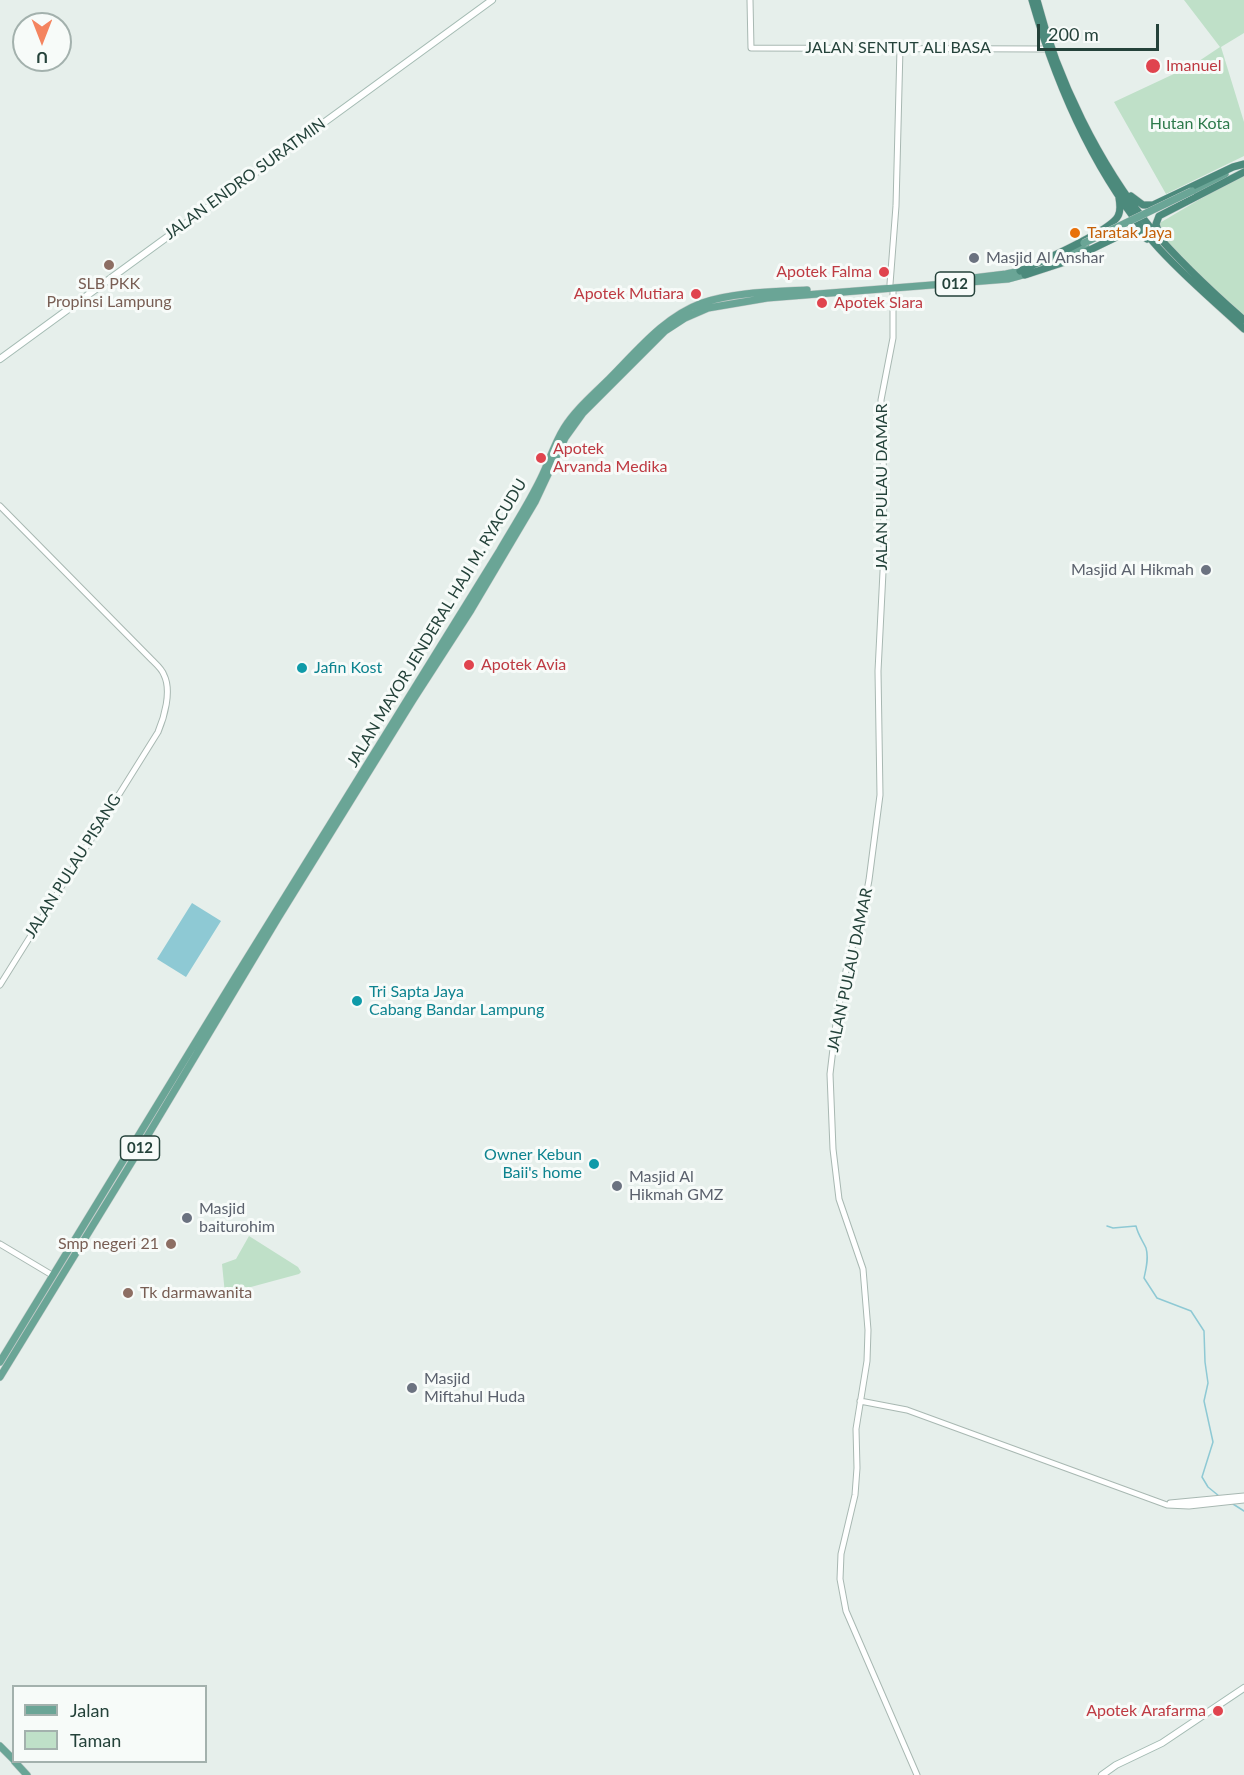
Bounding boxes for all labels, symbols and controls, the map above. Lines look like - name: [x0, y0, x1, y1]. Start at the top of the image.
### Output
- north arrow: [12, 12, 72, 72]
- scale bar: [1040, 12, 1162, 50]
- text: 200 m: [1048, 23, 1099, 45]
- street label: JALAN SENTUT ALI BASA: [805, 38, 991, 58]
- text: U: [36, 49, 48, 68]
- place label: Imanuel: [1166, 56, 1222, 76]
- marker: Imanuel: [1144, 57, 1162, 75]
- street label: JALAN ENDRO SURATMIN: [161, 114, 329, 244]
- park label: Hutan Kota: [1150, 114, 1230, 134]
- place label: Taratak Jaya: [1087, 223, 1172, 243]
- marker: Taratak Jaya: [1068, 226, 1082, 240]
- place label: Masjid Al Anshar: [986, 248, 1104, 268]
- marker: Masjid Al Anshar: [967, 251, 981, 265]
- marker: SLB PKK Propinsi Lampung: [102, 258, 116, 272]
- place label: Apotek Falma: [776, 262, 872, 282]
- marker: Apotek Falma: [877, 265, 891, 279]
- road number: 012: [936, 272, 974, 296]
- place label: SLB PKK Propinsi Lampung: [46, 274, 172, 312]
- place label: Apotek Mutiara: [574, 284, 684, 304]
- marker: Apotek Mutiara: [689, 287, 703, 301]
- place label: Apotek Slara: [834, 293, 923, 313]
- marker: Apotek Slara: [815, 296, 829, 310]
- street label: JALAN PULAU DAMAR: [872, 403, 892, 571]
- place label: Apotek Arvanda Medika: [553, 439, 668, 477]
- marker: Apotek Arvanda Medika: [534, 451, 548, 465]
- street label: JALAN MAYOR JENDERAL HAJI M. RYACUDU: [343, 475, 531, 771]
- place label: Masjid Al Hikmah: [1071, 560, 1194, 580]
- marker: Masjid Al Hikmah: [1199, 563, 1213, 577]
- place label: Apotek Avia: [481, 655, 566, 675]
- place label: Jafin Kost: [314, 658, 382, 678]
- marker: Apotek Avia: [462, 658, 476, 672]
- marker: Jafin Kost: [295, 661, 309, 675]
- street label: JALAN PULAU PISANG: [21, 790, 125, 942]
- street label: JALAN PULAU DAMAR: [823, 886, 877, 1054]
- place label: Tri Sapta Jaya Cabang Bandar Lampung: [369, 982, 544, 1020]
- marker: Tri Sapta Jaya Cabang Bandar Lampung: [350, 994, 364, 1008]
- road number: 012: [120, 1136, 160, 1160]
- place label: Owner Kebun Baii's home: [484, 1145, 582, 1183]
- marker: Owner Kebun Baii's home: [587, 1157, 601, 1171]
- place label: Masjid Al Hikmah GMZ: [629, 1167, 723, 1205]
- marker: Masjid Al Hikmah GMZ: [610, 1179, 624, 1193]
- place label: Masjid baiturohim: [199, 1199, 275, 1237]
- marker: Masjid baiturohim: [180, 1211, 194, 1225]
- place label: Smp negeri 21: [58, 1234, 159, 1254]
- marker: Smp negeri 21: [164, 1237, 178, 1251]
- place label: Tk darmawanita: [140, 1283, 252, 1303]
- marker: Tk darmawanita: [121, 1286, 135, 1300]
- place label: Masjid Miftahul Huda: [424, 1369, 525, 1407]
- marker: Masjid Miftahul Huda: [405, 1381, 419, 1395]
- legend: [12, 1685, 207, 1763]
- text: Jalan: [70, 1699, 109, 1721]
- place label: Apotek Arafarma: [1086, 1701, 1206, 1721]
- marker: Apotek Arafarma: [1211, 1704, 1225, 1718]
- text: Taman: [70, 1729, 121, 1751]

